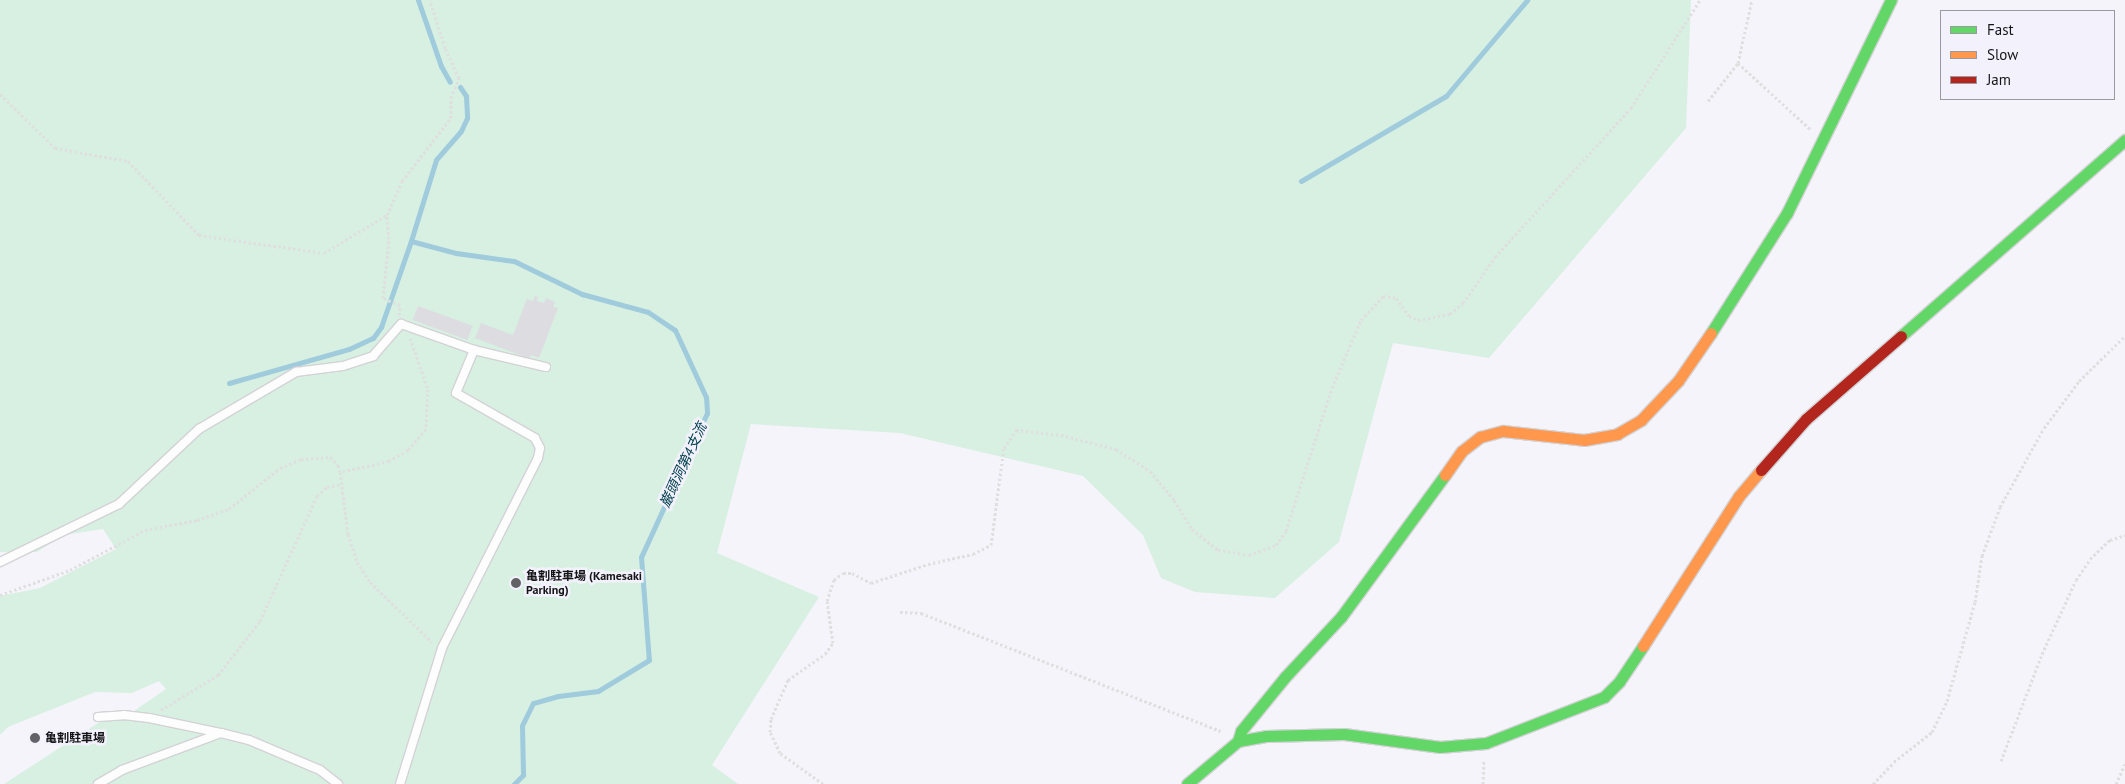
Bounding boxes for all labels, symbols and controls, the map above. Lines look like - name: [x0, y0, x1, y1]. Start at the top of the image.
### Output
- legend: [1940, 10, 2115, 100]
- text: Fast: [1987, 20, 2014, 39]
- text: Slow: [1987, 45, 2018, 64]
- text: Jam: [1987, 70, 2011, 89]
- water label: 巌頭洞第4支流: [656, 420, 710, 510]
- place label: 亀割駐車場 (Kamesaki Parking): [526, 569, 642, 597]
- marker: 亀割駐車場 (Kamesaki Parking): [510, 577, 522, 589]
- place label: 亀割駐車場: [45, 731, 105, 745]
- marker: 亀割駐車場: [29, 732, 41, 744]

